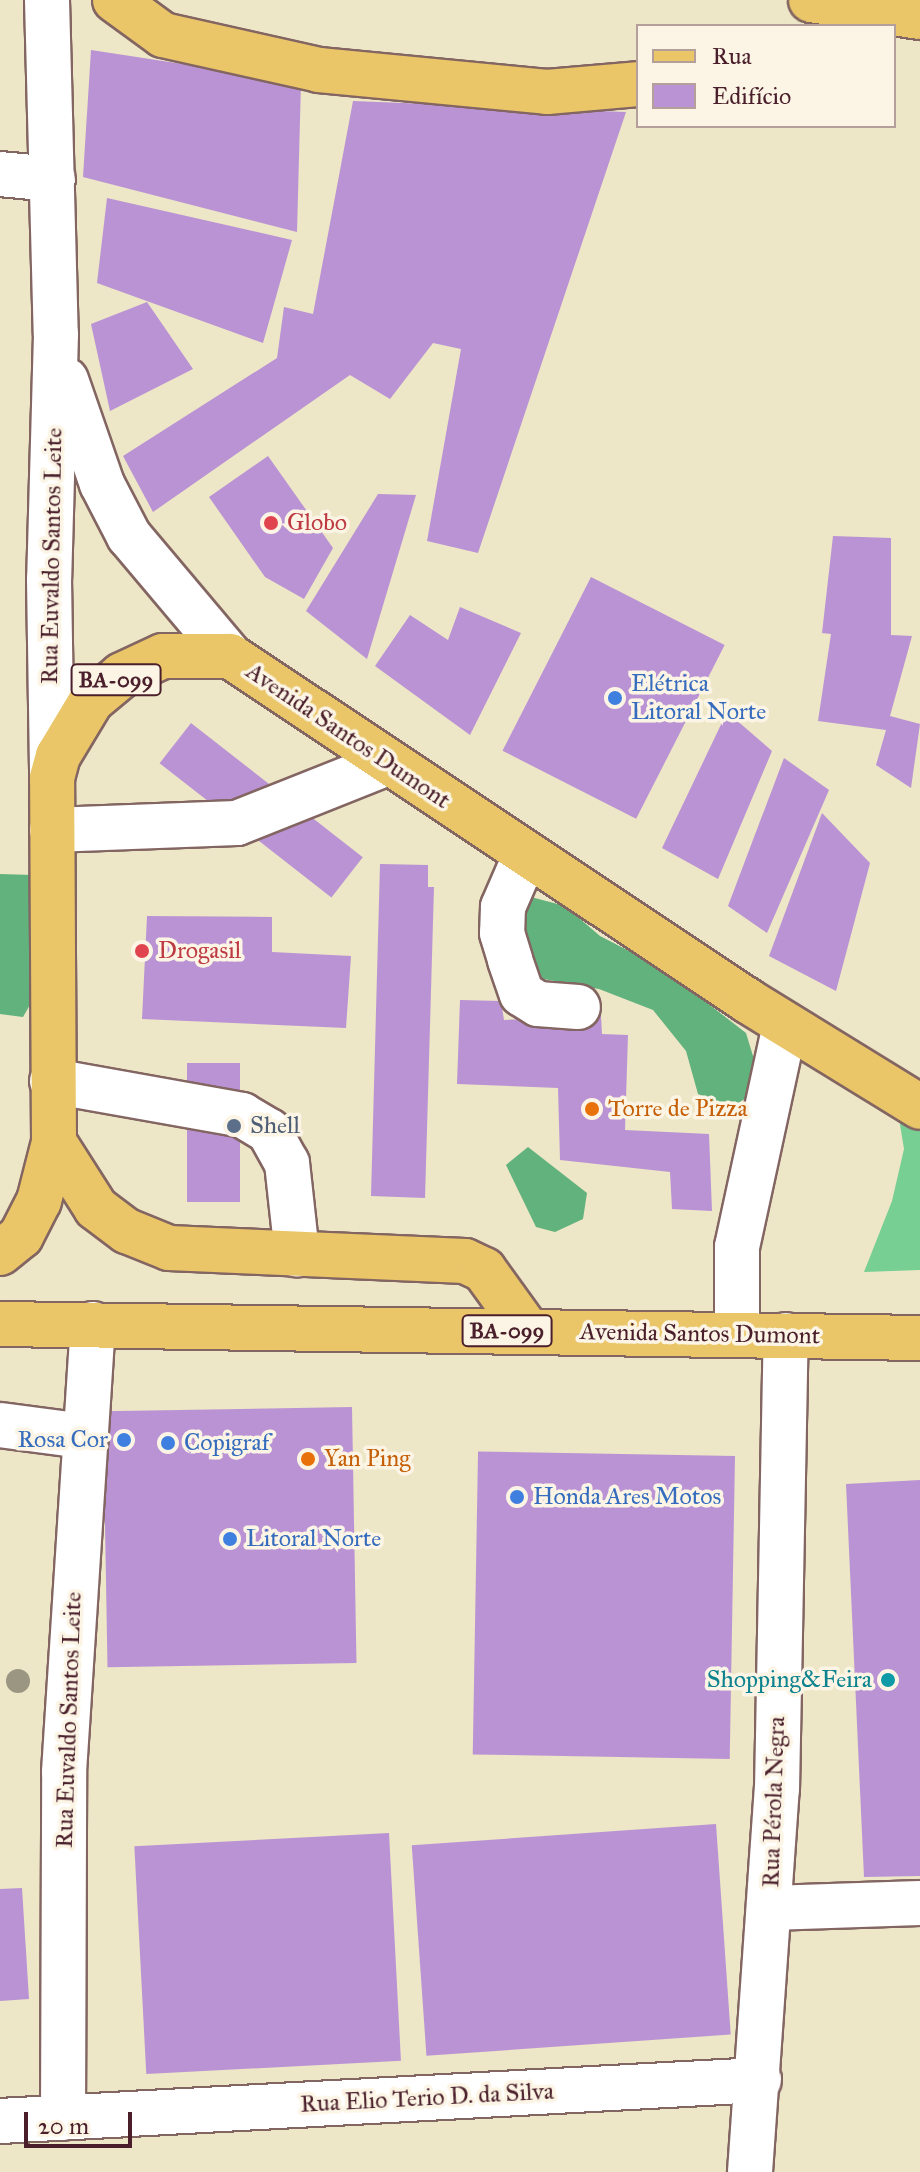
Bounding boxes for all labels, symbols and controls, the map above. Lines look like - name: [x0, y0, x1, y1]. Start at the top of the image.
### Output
- legend: [636, 24, 896, 128]
- text: Rua: [712, 41, 752, 71]
- text: Edifício: [712, 81, 791, 111]
- street label: Rua Euvaldo Santos Leite: [35, 428, 69, 684]
- place label: Globo: [287, 509, 347, 537]
- marker: Globo: [262, 514, 280, 532]
- street label: Avenida Santos Dumont: [240, 657, 456, 815]
- road number: BA-099: [70, 662, 162, 698]
- place label: Elétrica Litoral Norte: [631, 670, 766, 726]
- marker: Elétrica Litoral Norte: [606, 689, 624, 707]
- place label: Drogasil: [158, 937, 241, 965]
- marker: Drogasil: [133, 942, 151, 960]
- place label: Torre de Pizza: [608, 1095, 748, 1123]
- marker: Torre de Pizza: [583, 1100, 601, 1118]
- place label: Shell: [250, 1112, 300, 1140]
- marker: Shell: [225, 1117, 243, 1135]
- road number: BA-099: [461, 1313, 553, 1349]
- street label: Avenida Santos Dumont: [580, 1318, 820, 1350]
- place label: Rosa Cor: [17, 1426, 108, 1454]
- place label: Copigraf: [184, 1429, 270, 1457]
- marker: Rosa Cor: [115, 1431, 133, 1449]
- marker: Copigraf: [159, 1434, 177, 1452]
- place label: Yan Ping: [324, 1445, 411, 1473]
- marker: Yan Ping: [299, 1450, 317, 1468]
- place label: Honda Ares Motos: [533, 1483, 721, 1511]
- marker: Honda Ares Motos: [508, 1488, 526, 1506]
- place label: Litoral Norte: [246, 1525, 381, 1553]
- marker: Litoral Norte: [221, 1530, 239, 1548]
- street label: Rua Euvaldo Santos Leite: [50, 1591, 88, 1849]
- place label: Shopping&Feira: [707, 1666, 872, 1694]
- marker: Shopping&Feira: [879, 1671, 897, 1689]
- street label: Rua Pérola Negra: [757, 1716, 791, 1888]
- street label: Rua Elio Terio D. da Silva: [300, 2077, 554, 2119]
- scale bar: [28, 2096, 136, 2146]
- text: 20 m: [38, 2111, 89, 2141]

